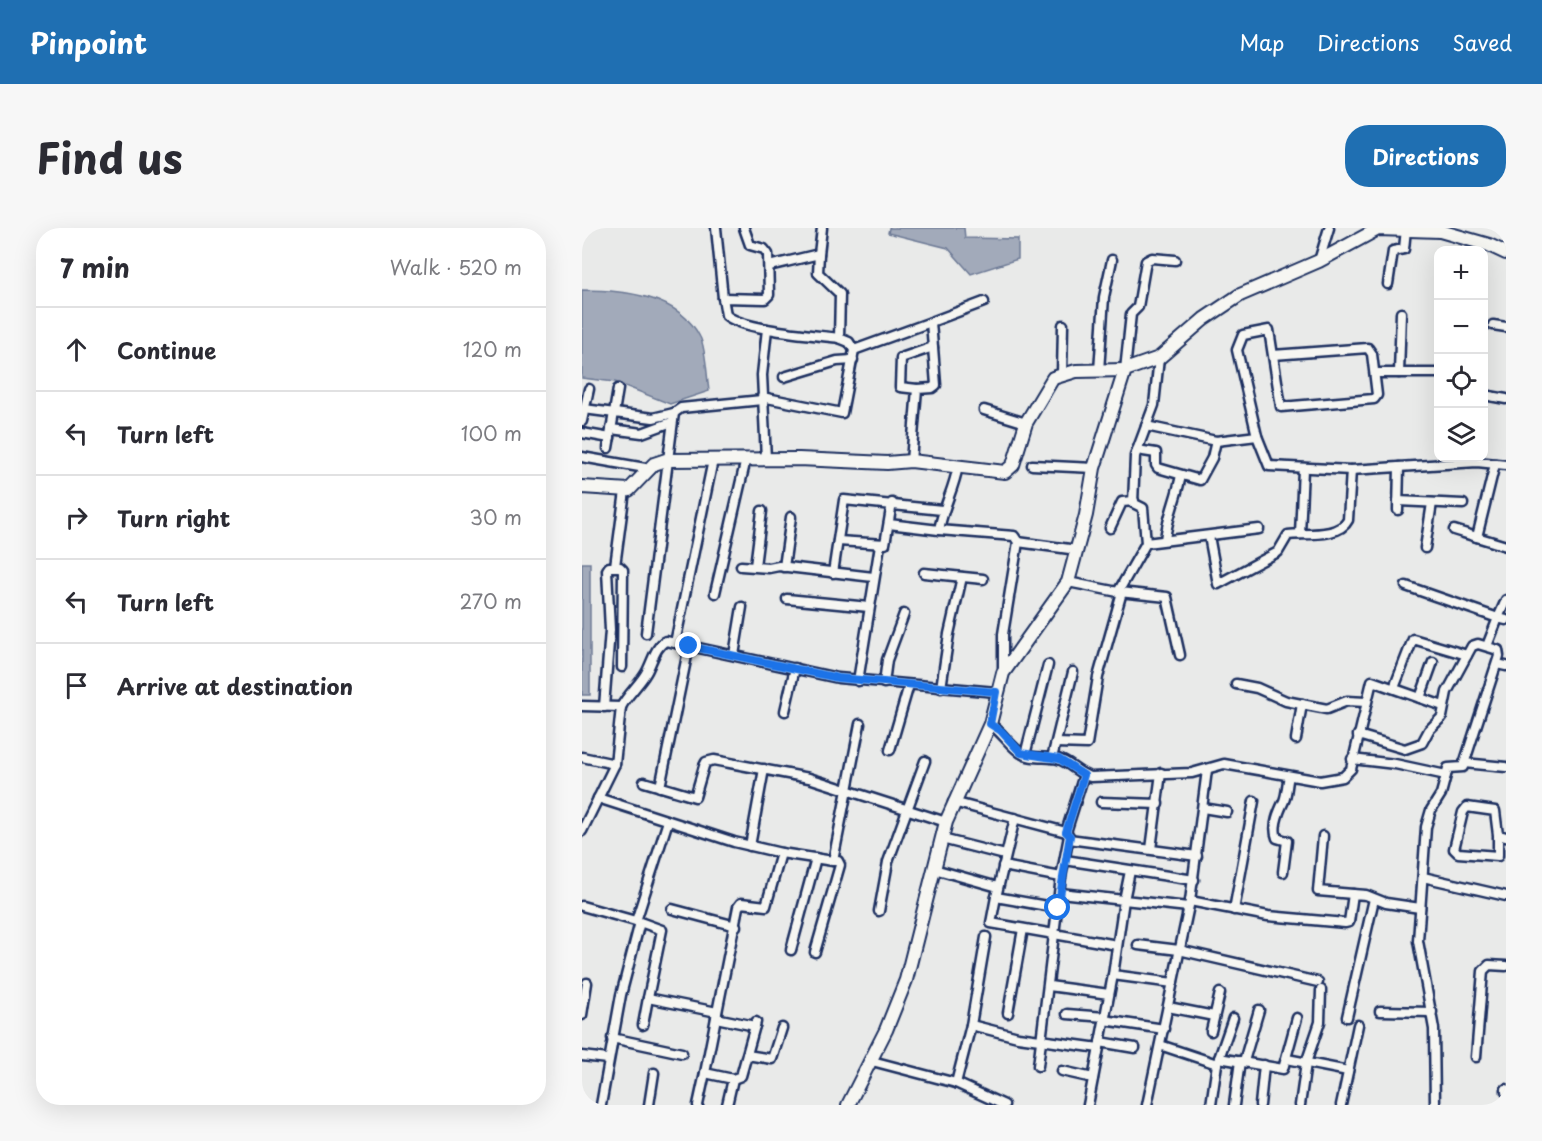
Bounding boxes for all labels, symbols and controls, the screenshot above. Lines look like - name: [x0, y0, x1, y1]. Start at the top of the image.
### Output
- text: Pinpoint: [30, 21, 147, 64]
- text: Map: [1239, 26, 1284, 58]
- text: Directions: [1317, 26, 1419, 58]
- text: Saved: [1452, 26, 1512, 58]
- text: Find us: [36, 125, 183, 188]
- button: Directions: [1345, 125, 1506, 187]
- map controls: [1434, 246, 1488, 462]
- button: +: [1434, 246, 1488, 300]
- text: 7 min: [60, 248, 130, 287]
- text: Walk · 520 m: [390, 252, 522, 282]
- button: −: [1434, 300, 1488, 354]
- icon: ahead: [60, 333, 93, 366]
- text: Continue: [117, 333, 216, 366]
- text: 120 m: [463, 334, 522, 364]
- button: locate: [1434, 354, 1488, 408]
- button: layers: [1434, 408, 1488, 462]
- icon: left: [60, 417, 93, 450]
- text: Turn left: [117, 417, 214, 450]
- text: 100 m: [461, 418, 522, 448]
- icon: right: [60, 501, 93, 534]
- text: Turn right: [117, 501, 230, 534]
- text: 30 m: [469, 502, 522, 532]
- icon: left: [60, 585, 93, 618]
- text: Turn left: [117, 585, 214, 618]
- text: 270 m: [459, 586, 522, 616]
- route end: [675, 632, 701, 658]
- icon: arrive: [60, 669, 93, 702]
- text: Arrive at destination: [117, 669, 353, 702]
- route start: [1044, 894, 1070, 920]

